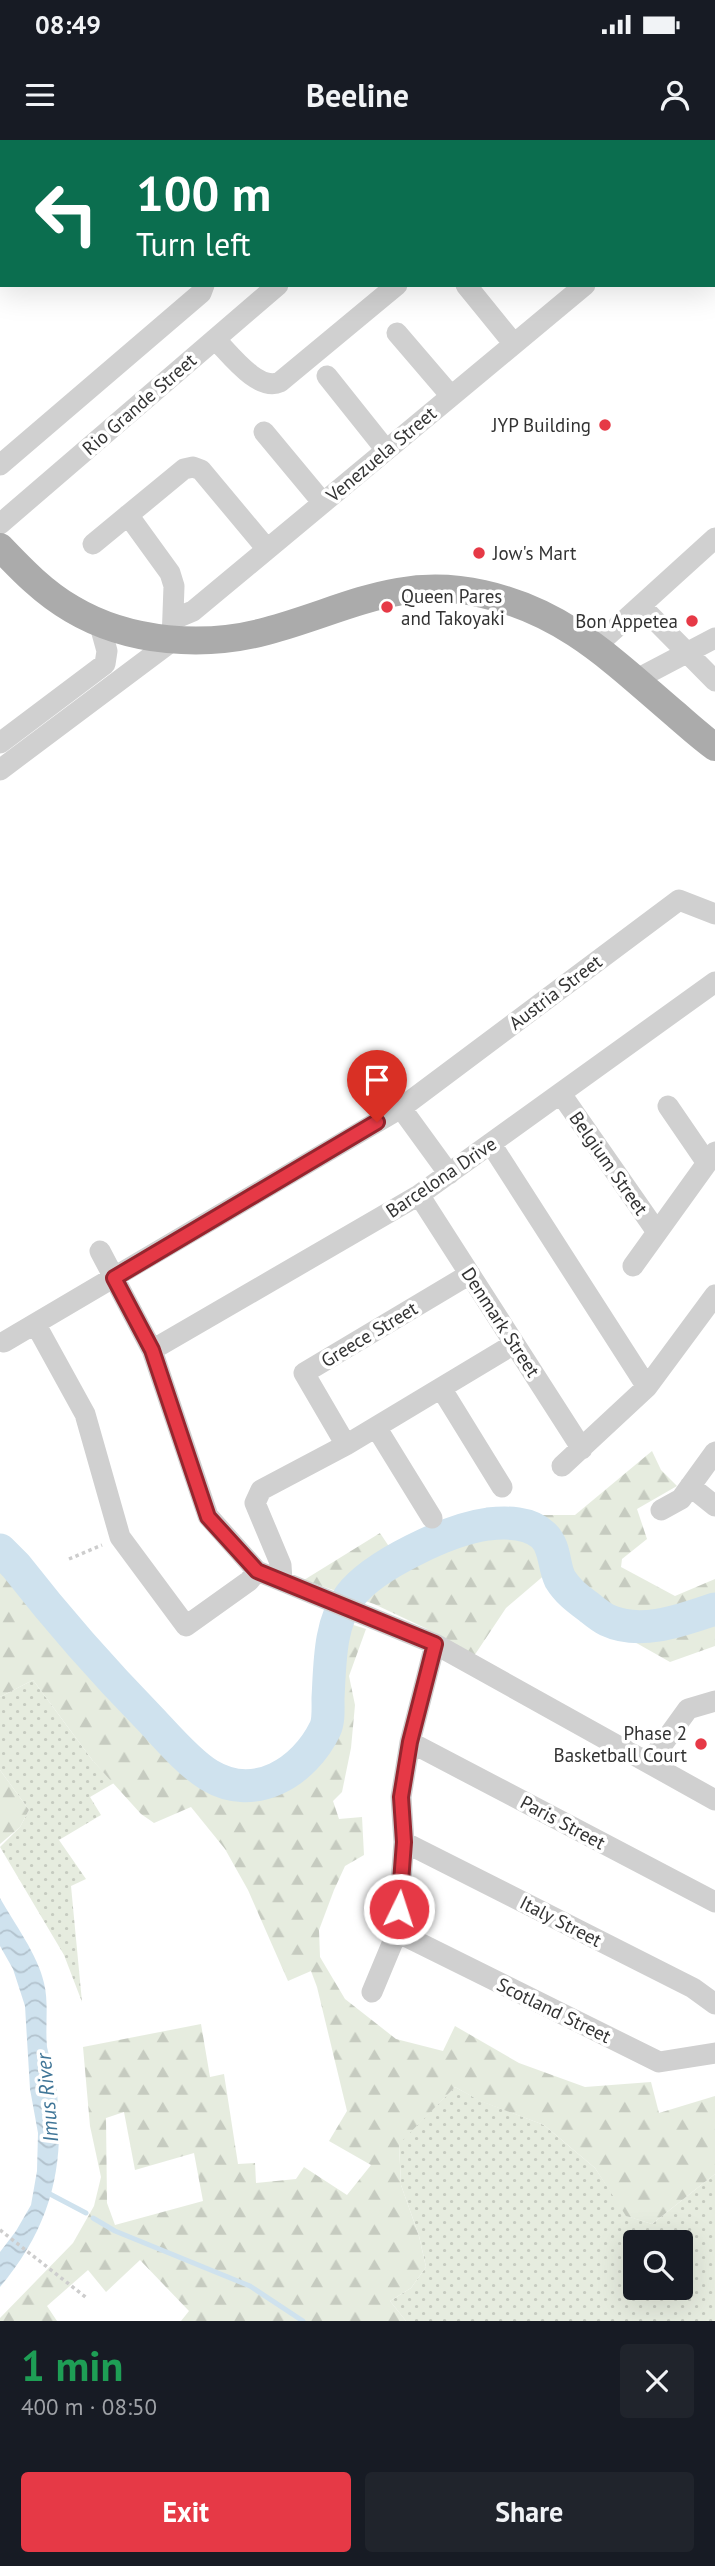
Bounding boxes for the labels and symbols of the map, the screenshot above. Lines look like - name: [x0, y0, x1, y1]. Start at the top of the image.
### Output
- street label: Rio Grande Street: [77, 348, 201, 460]
- street label: Venezuela Street: [320, 401, 441, 508]
- place label: JYP Building: [491, 413, 591, 437]
- marker: JYP Building: [597, 417, 613, 433]
- place label: Jow's Mart: [492, 541, 577, 565]
- marker: Jow's Mart: [471, 545, 487, 561]
- place label: Queen Pares and Takoyaki: [401, 584, 505, 630]
- marker: Queen Pares and Takoyaki: [379, 599, 395, 615]
- place label: Bon Appetea: [575, 609, 678, 633]
- marker: Bon Appetea: [684, 613, 700, 629]
- street label: Austria Street: [504, 949, 607, 1035]
- pin: [347, 1050, 407, 1122]
- street label: Belgium Street: [565, 1107, 654, 1220]
- street label: Barcelona Drive: [381, 1131, 501, 1223]
- street label: Denmark Street: [457, 1263, 546, 1382]
- street label: Greece Street: [316, 1296, 422, 1372]
- place label: Phase 2 Basketball Court: [554, 1721, 688, 1767]
- marker: Phase 2 Basketball Court: [693, 1736, 709, 1752]
- street label: Paris Street: [517, 1790, 610, 1855]
- position arrow: [362, 1872, 436, 1946]
- street label: Italy Street: [516, 1890, 606, 1952]
- street label: Scotland Street: [493, 1972, 615, 2048]
- water label: Imus River: [29, 2050, 64, 2144]

